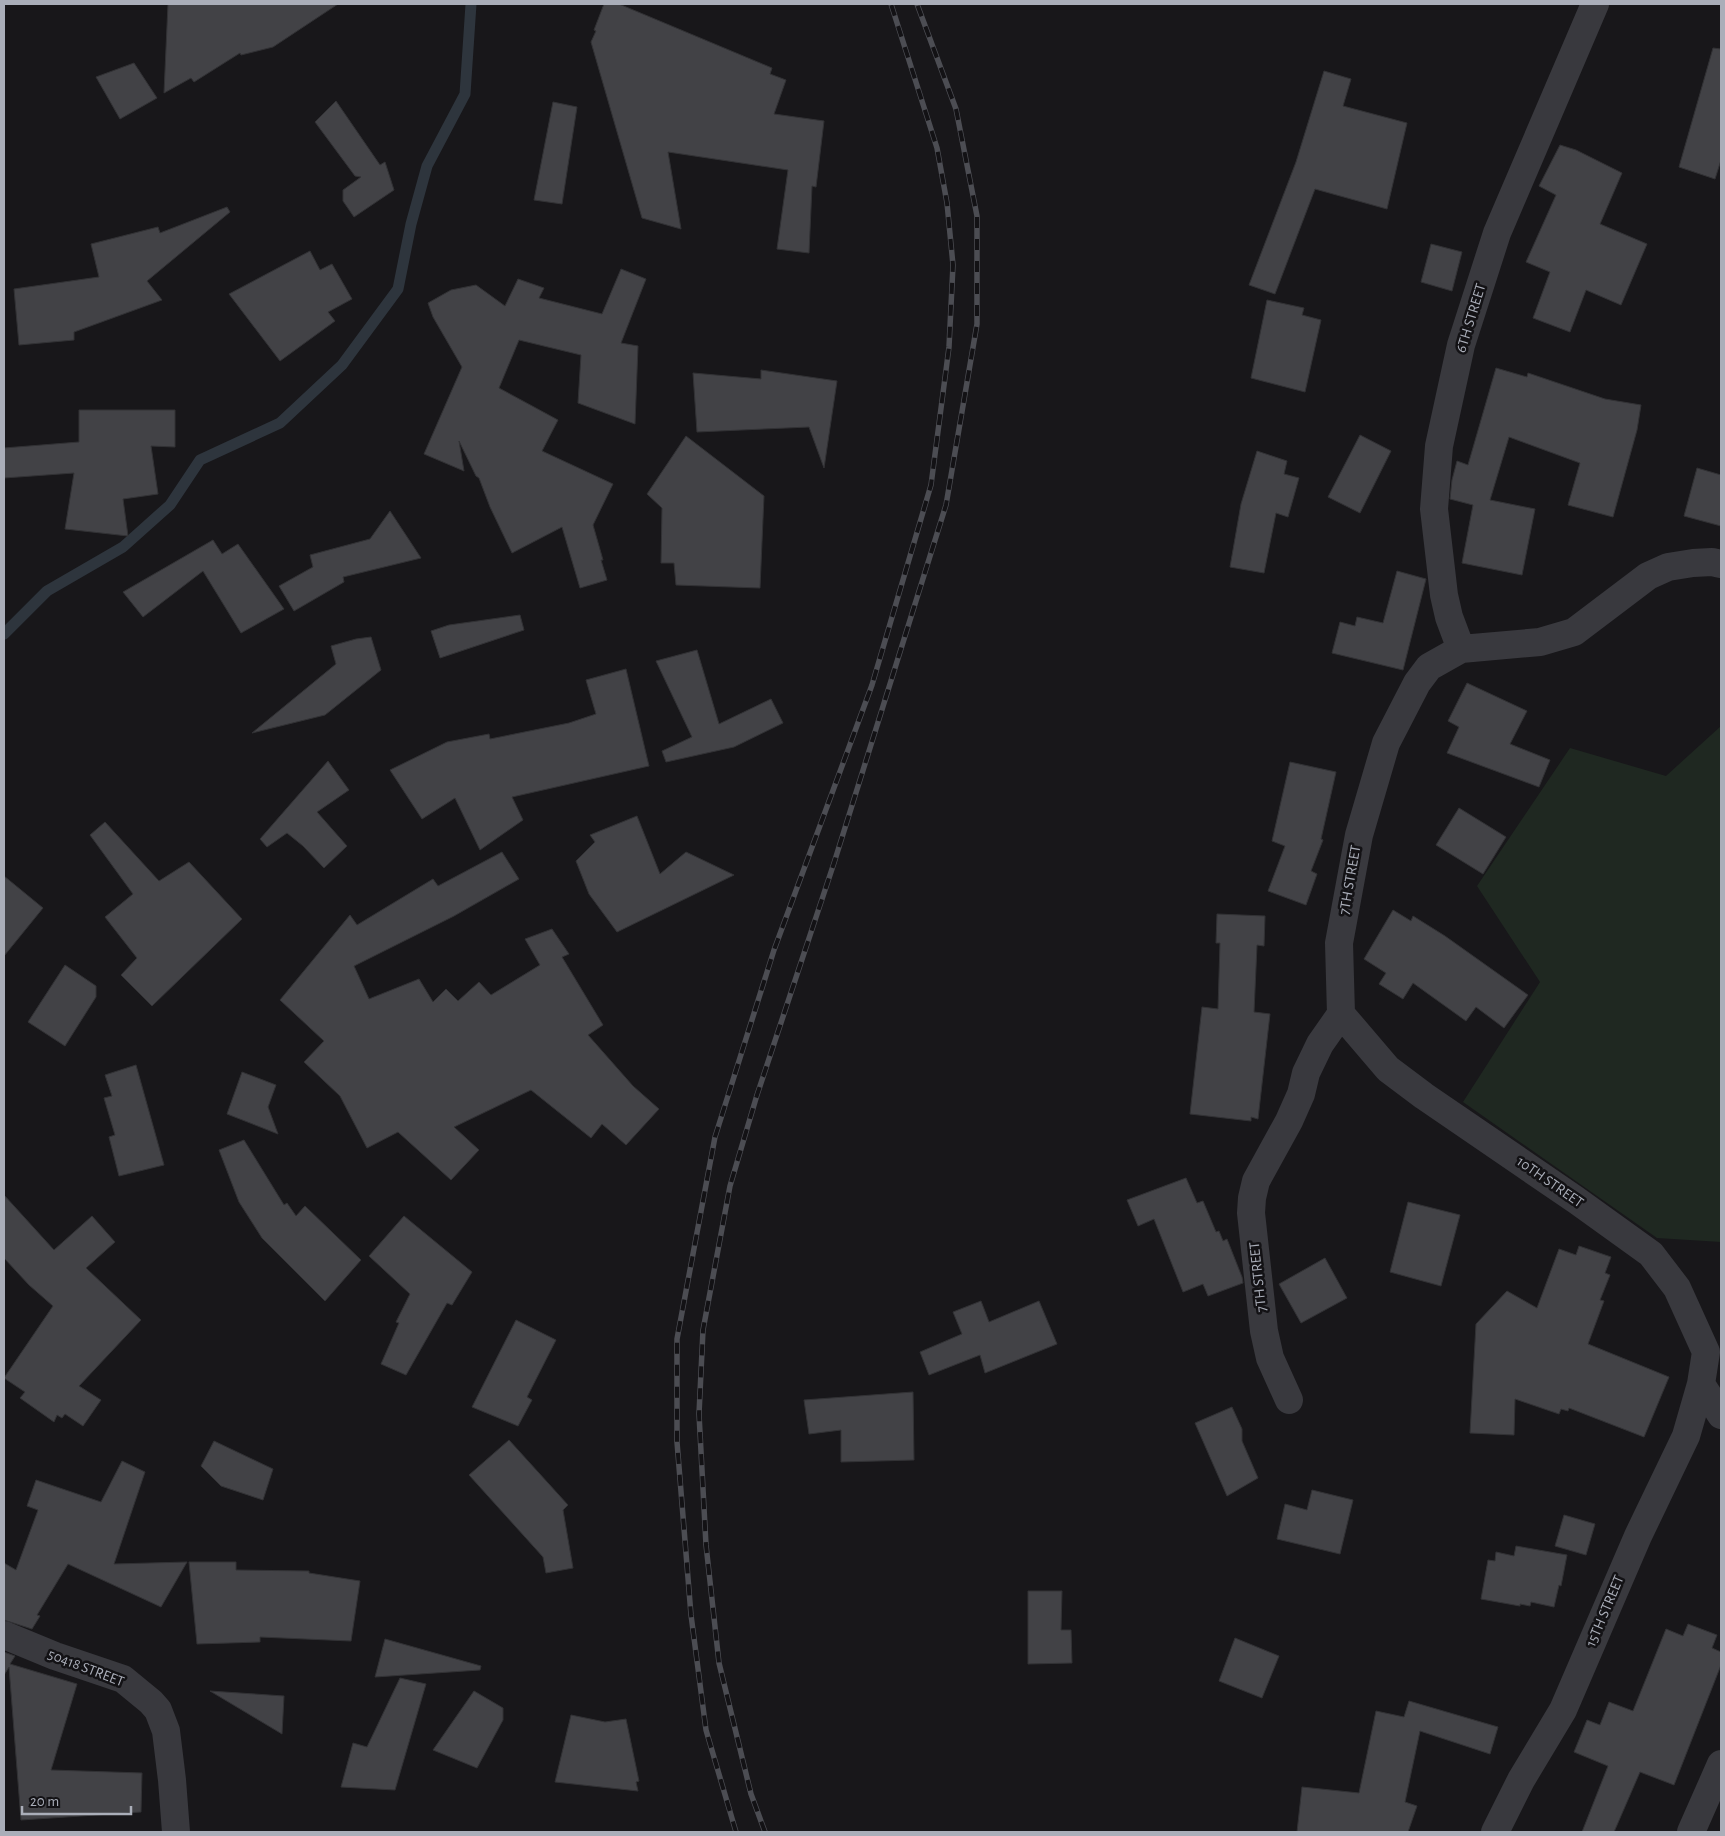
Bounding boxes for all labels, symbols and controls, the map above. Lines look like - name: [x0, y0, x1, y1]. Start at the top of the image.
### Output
- street label: 6TH STREET: [1453, 281, 1489, 354]
- street label: 7TH STREET: [1336, 843, 1364, 916]
- street label: 10TH STREET: [1514, 1154, 1587, 1211]
- street label: 7TH STREET: [1247, 1240, 1269, 1313]
- street label: 15TH STREET: [1583, 1573, 1627, 1649]
- street label: 50418 STREET: [46, 1647, 127, 1690]
- scale bar: [22, 1784, 131, 1816]
- text: 20 m: [30, 1794, 59, 1809]

